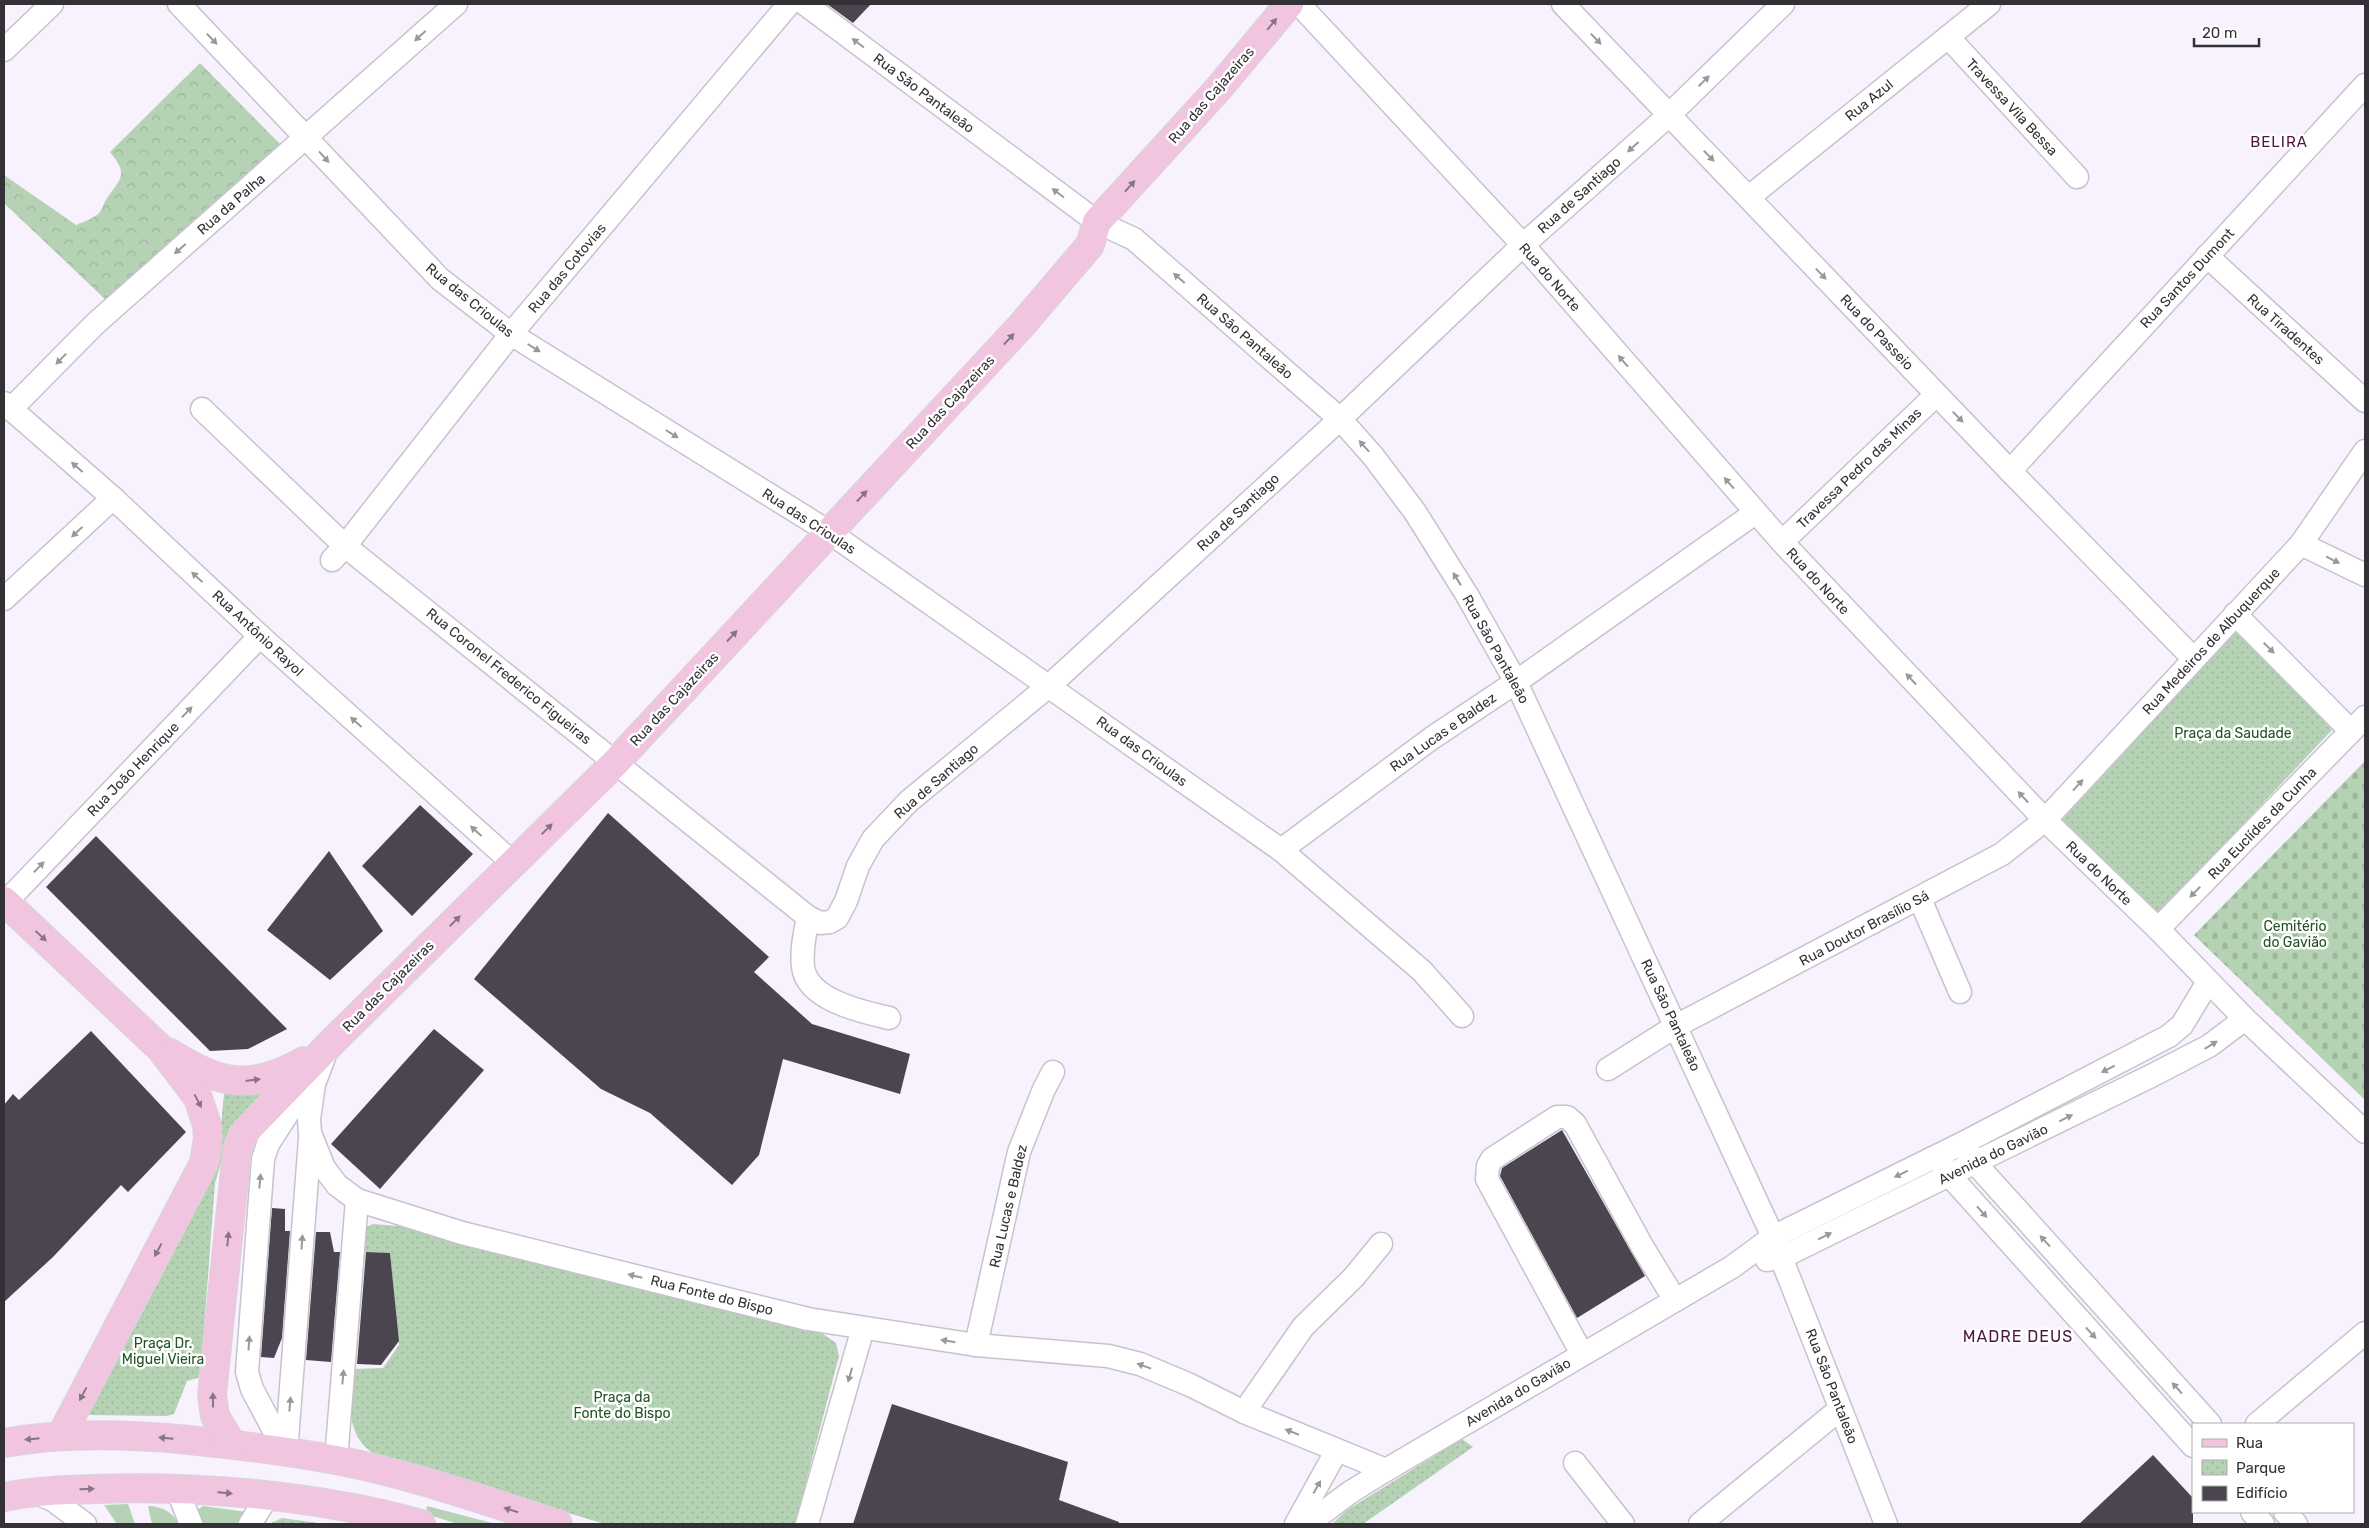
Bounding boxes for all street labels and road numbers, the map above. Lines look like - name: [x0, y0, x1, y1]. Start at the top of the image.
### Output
- street label: Rua das Cajazeiras: [1165, 44, 1258, 147]
- street label: Rua São Pantaleão: [870, 50, 977, 137]
- street label: Travessa Vila Bessa: [1962, 55, 2061, 159]
- street label: Rua Azul: [1842, 76, 1897, 125]
- street label: Rua de Santiago: [1534, 154, 1624, 237]
- street label: Rua da Palha: [194, 170, 269, 239]
- street label: Rua das Cotovias: [525, 220, 610, 317]
- street label: Rua Santos Dumont: [2137, 225, 2238, 332]
- street label: Rua do Norte: [1515, 240, 1584, 315]
- street label: Rua das Crioulas: [422, 260, 517, 341]
- street label: Rua São Pantaleão: [1193, 290, 1296, 383]
- street label: Rua Tiradentes: [2244, 290, 2328, 368]
- street label: Rua do Passeio: [1836, 291, 1917, 374]
- street label: Rua das Cajazeiras: [902, 352, 998, 453]
- street label: Travessa Pedro das Minas: [1793, 404, 1925, 532]
- street label: Rua de Santiago: [1194, 470, 1283, 555]
- street label: Rua das Crioulas: [759, 485, 859, 558]
- street label: Rua do Norte: [1782, 544, 1853, 618]
- street label: Rua Medeiros de Albuquerque: [2139, 564, 2284, 718]
- street label: Rua Antônio Rayol: [208, 587, 307, 680]
- street label: Rua São Pantaleão: [1459, 592, 1533, 707]
- street label: Rua Coronel Frederico Figueiras: [423, 605, 595, 748]
- street label: Rua das Cajazeiras: [626, 649, 722, 750]
- street label: Rua Lucas e Baldez: [1387, 689, 1500, 775]
- street label: Rua das Crioulas: [1093, 713, 1190, 790]
- street label: Rua João Henrique: [84, 719, 183, 820]
- street label: Rua de Santiago: [891, 740, 982, 823]
- street label: Rua Euclídes da Cunha: [2205, 764, 2320, 883]
- street label: Rua do Norte: [2062, 838, 2135, 909]
- street label: Rua Doutor Brasílio Sá: [1797, 887, 1932, 970]
- street label: Rua das Cajazeiras: [339, 937, 438, 1036]
- street label: Rua São Pantaleão: [1637, 956, 1704, 1074]
- street label: Avenida do Gavião: [1936, 1121, 2051, 1188]
- street label: Rua Lucas e Baldez: [986, 1143, 1031, 1269]
- street label: Rua Fonte do Bispo: [649, 1272, 775, 1319]
- street label: Rua São Pantaleão: [1802, 1326, 1861, 1446]
- street label: Avenida do Gavião: [1463, 1354, 1574, 1430]

